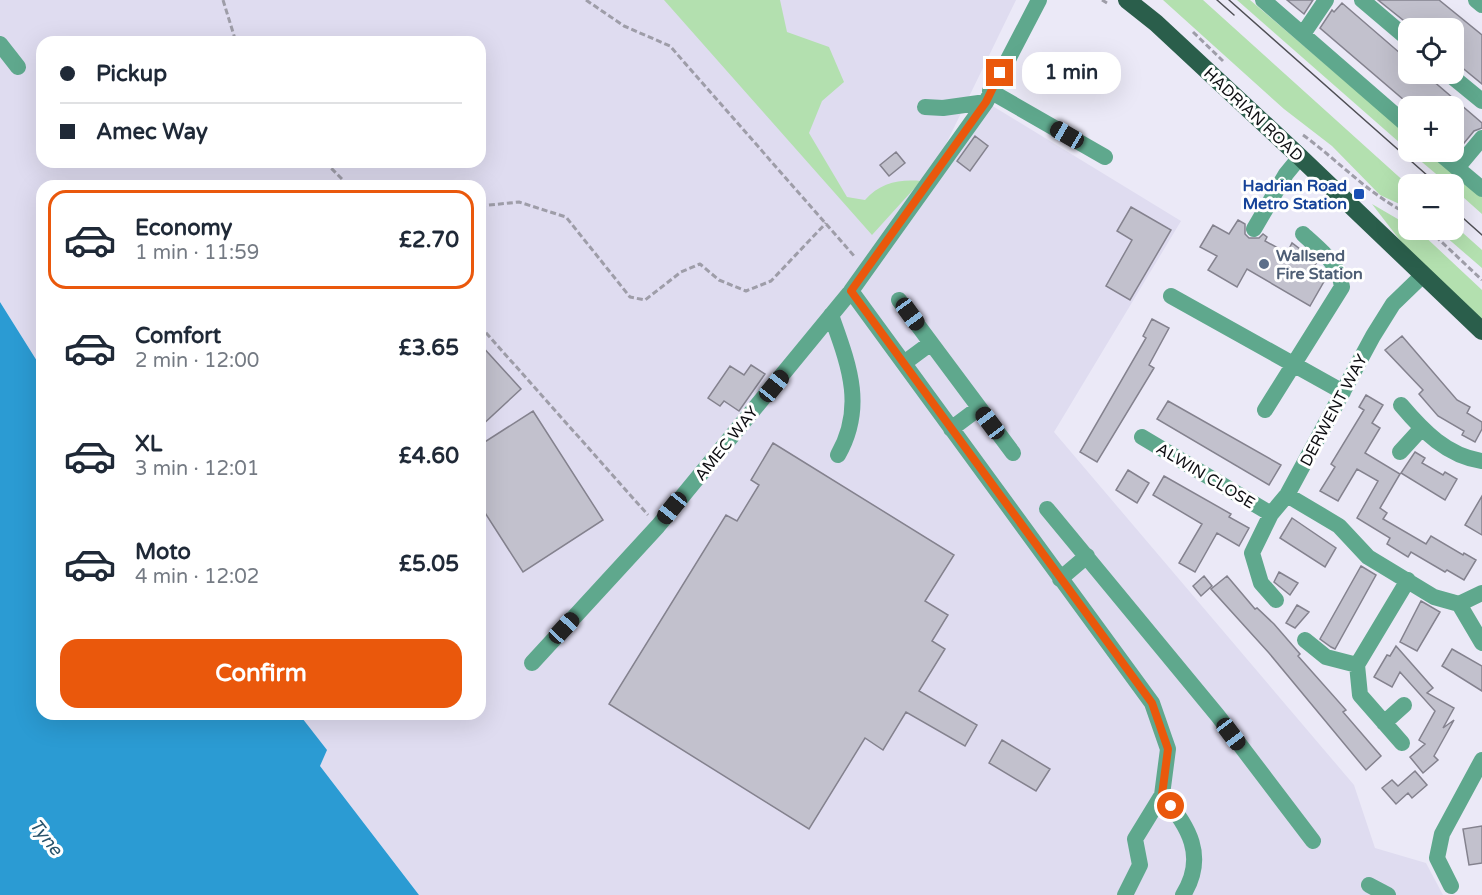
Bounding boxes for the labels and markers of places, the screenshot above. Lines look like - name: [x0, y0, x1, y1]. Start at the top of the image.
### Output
- place label: Hadrian Road Metro Station: [1243, 176, 1347, 214]
- marker: Hadrian Road Metro Station: [1352, 187, 1366, 201]
- place label: Wallsend Fire Station: [1276, 246, 1363, 284]
- marker: Wallsend Fire Station: [1257, 257, 1271, 271]

